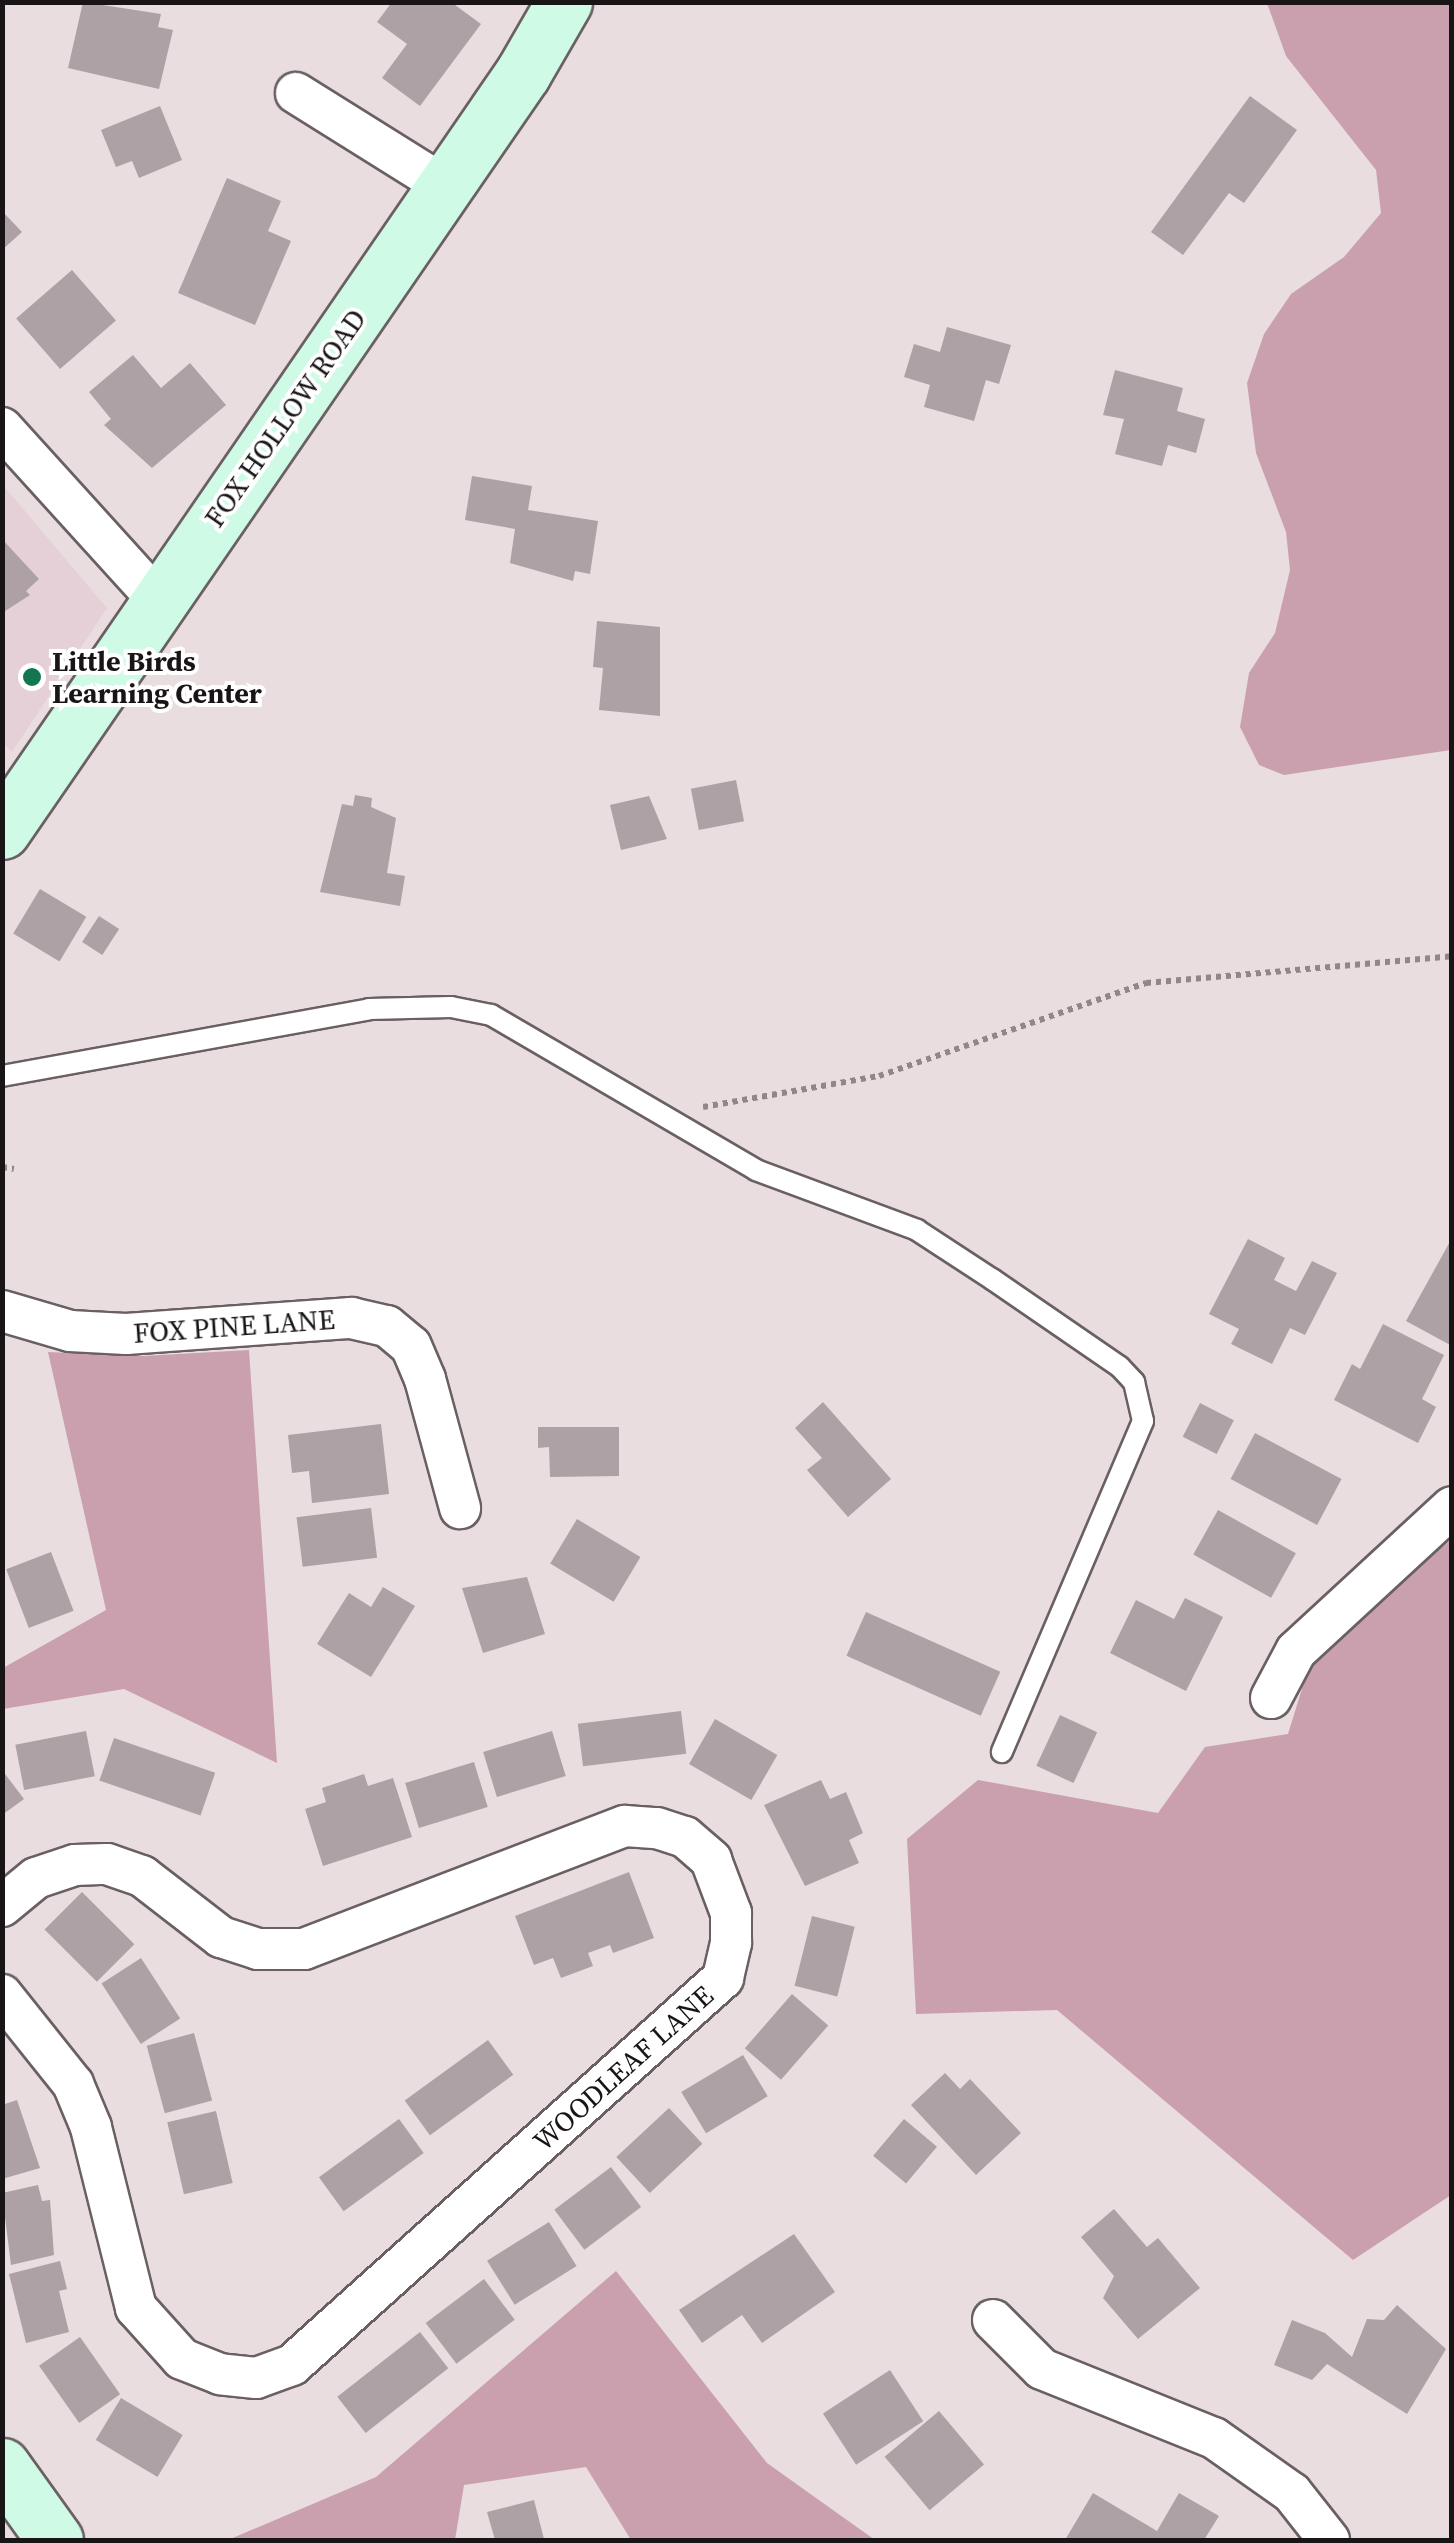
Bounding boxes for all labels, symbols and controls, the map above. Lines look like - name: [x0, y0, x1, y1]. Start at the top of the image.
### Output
- street label: FOX HOLLOW ROAD: [197, 302, 373, 534]
- place label: Little Birds Learning Center: [52, 644, 262, 710]
- marker: Little Birds Learning Center: [21, 666, 43, 688]
- street label: FOX PINE LANE: [132, 1302, 336, 1350]
- street label: WOODLEAF LANE: [526, 1978, 720, 2158]

